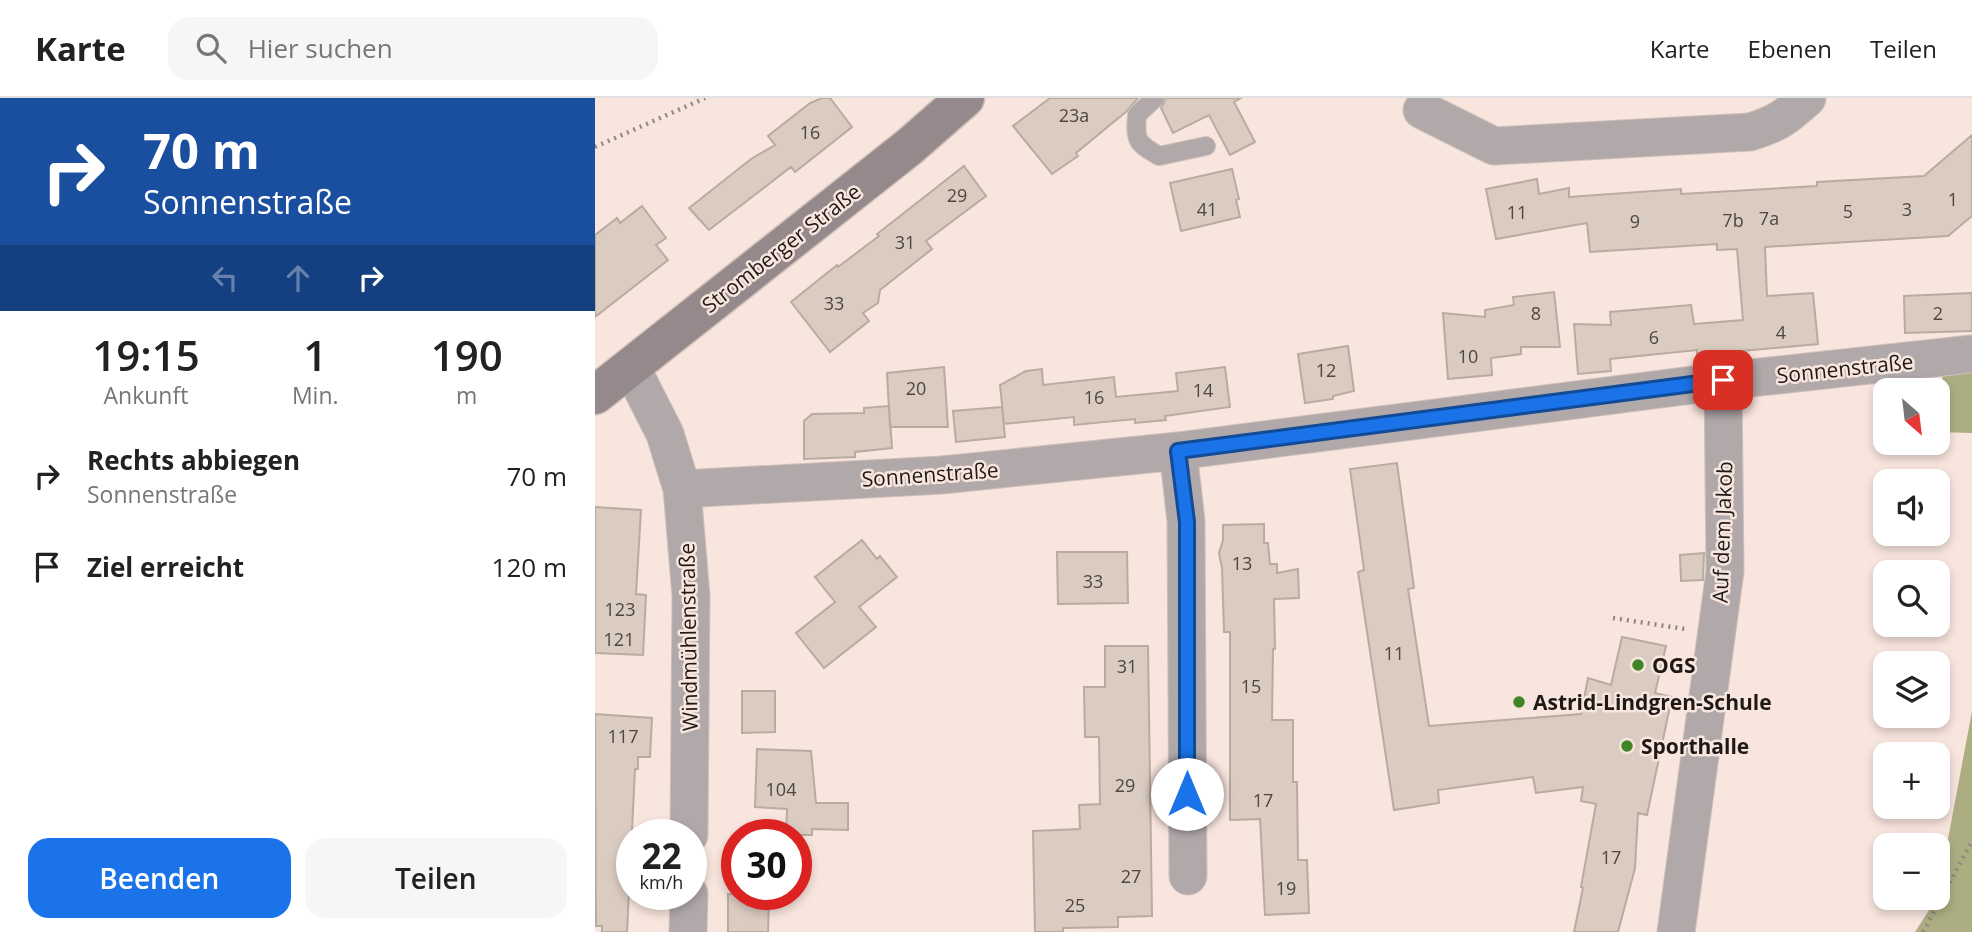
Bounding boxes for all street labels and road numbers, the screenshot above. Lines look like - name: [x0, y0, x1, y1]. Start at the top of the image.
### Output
- street label: Stromberger Straße: [696, 177, 866, 319]
- street label: Sonnenstraße: [1775, 347, 1915, 389]
- street label: Sonnenstraße: [861, 455, 999, 493]
- street label: Auf dem Jakob: [1706, 461, 1738, 603]
- street label: Windmühlenstraße: [672, 543, 704, 731]

